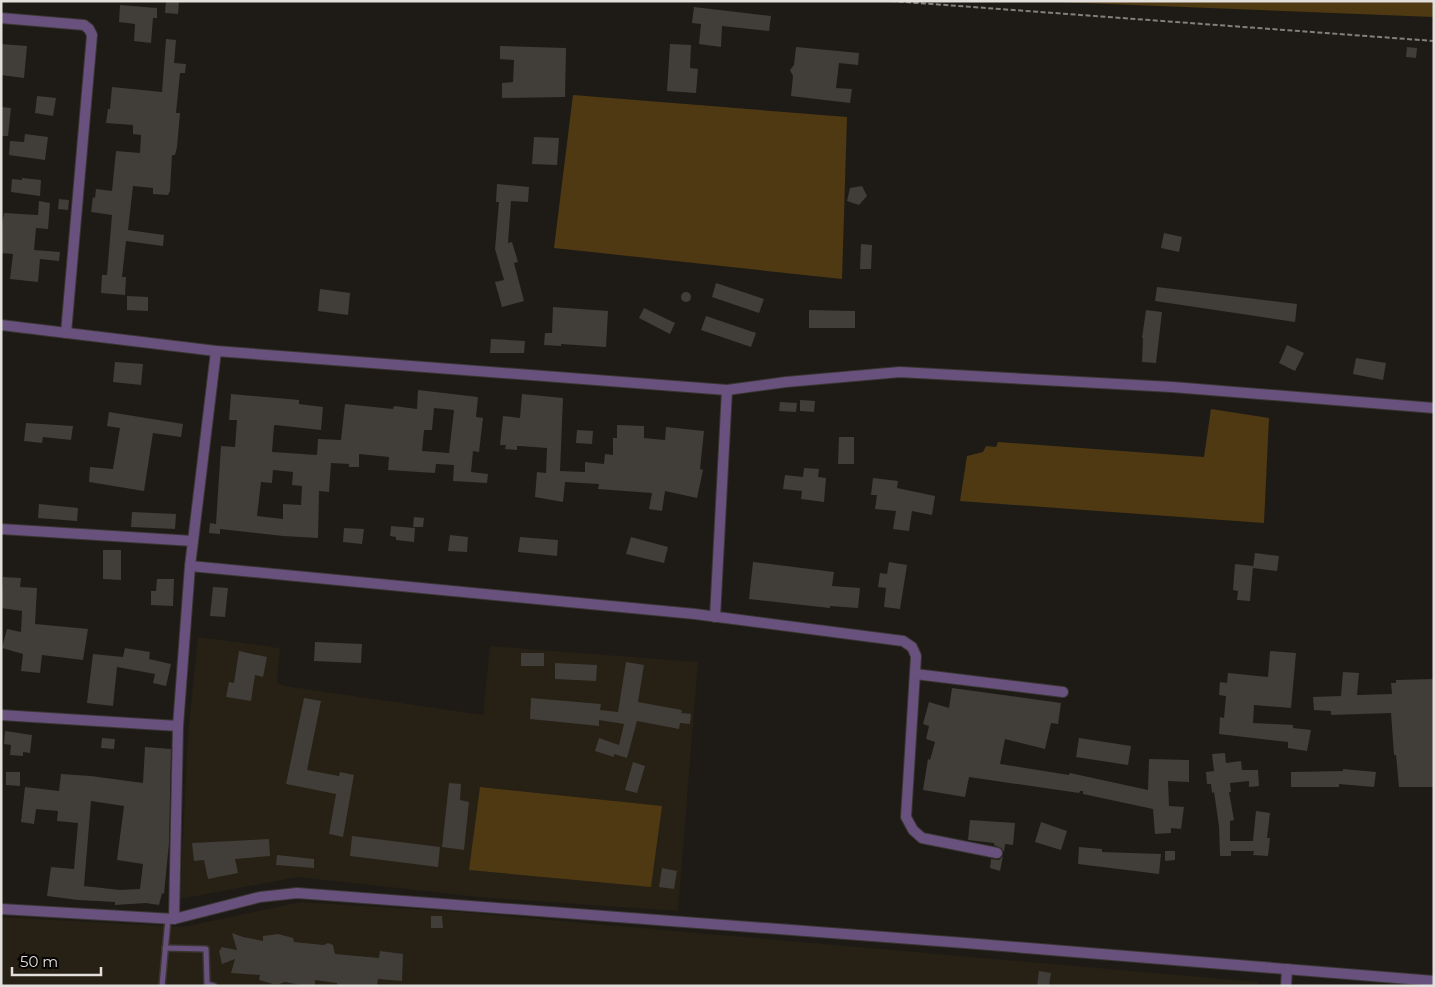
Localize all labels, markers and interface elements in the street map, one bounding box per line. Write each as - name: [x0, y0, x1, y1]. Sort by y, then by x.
- scale bar: [12, 944, 101, 976]
- text: 50 m: [20, 952, 58, 971]

